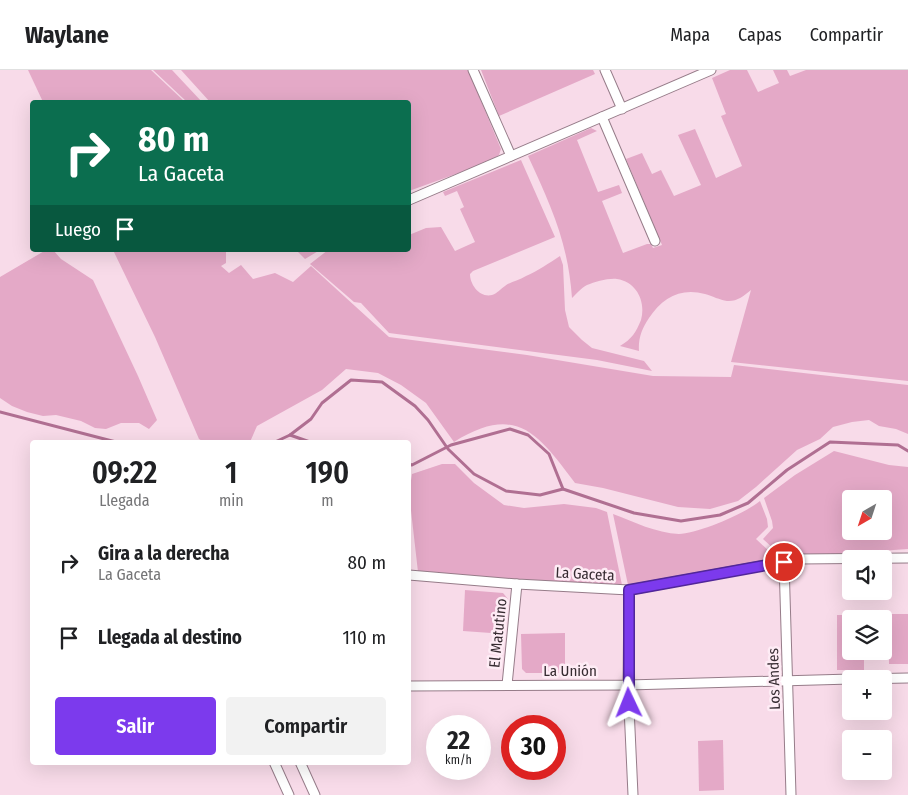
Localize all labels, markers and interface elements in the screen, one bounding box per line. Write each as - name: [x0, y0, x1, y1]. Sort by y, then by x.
- text: Waylane: [25, 21, 109, 49]
- text: Mapa: [670, 24, 710, 46]
- text: Capas: [738, 24, 782, 46]
- text: Compartir: [810, 24, 883, 46]
- text: 80 m: [138, 118, 210, 160]
- icon: right: [55, 120, 120, 185]
- text: La Gaceta: [138, 160, 225, 187]
- icon: arrive: [111, 215, 139, 243]
- text: Luego: [55, 218, 101, 241]
- text: 09:22: [92, 455, 157, 491]
- text: 1: [225, 455, 238, 491]
- text: 190: [305, 455, 349, 491]
- north arrow: [842, 490, 892, 540]
- map controls: [842, 490, 892, 780]
- text: Llegada: [99, 491, 150, 510]
- text: min: [219, 491, 244, 510]
- text: m: [321, 491, 333, 510]
- pin: [763, 541, 805, 583]
- text: Gira a la derecha: [98, 542, 230, 565]
- icon: arrive: [770, 548, 798, 576]
- icon: right: [55, 549, 83, 577]
- button: sound: [842, 550, 892, 600]
- text: 80 m: [348, 551, 386, 574]
- street label: La Gaceta: [555, 563, 615, 585]
- text: La Gaceta: [98, 565, 161, 584]
- street label: El Matutino: [485, 597, 511, 669]
- button: layers: [842, 610, 892, 660]
- icon: arrive: [55, 624, 83, 652]
- text: Llegada al destino: [98, 626, 242, 649]
- text: 110 m: [342, 626, 386, 649]
- street label: Los Andes: [764, 648, 784, 710]
- street label: La Unión: [543, 662, 597, 680]
- button: +: [842, 670, 892, 720]
- position arrow: [602, 676, 654, 728]
- button: Salir: [55, 697, 216, 755]
- button: Compartir: [226, 697, 386, 755]
- speed limit sign: 30: [501, 715, 566, 780]
- text: 22: [447, 726, 470, 756]
- button: −: [842, 730, 892, 780]
- text: km/h: [445, 753, 472, 767]

